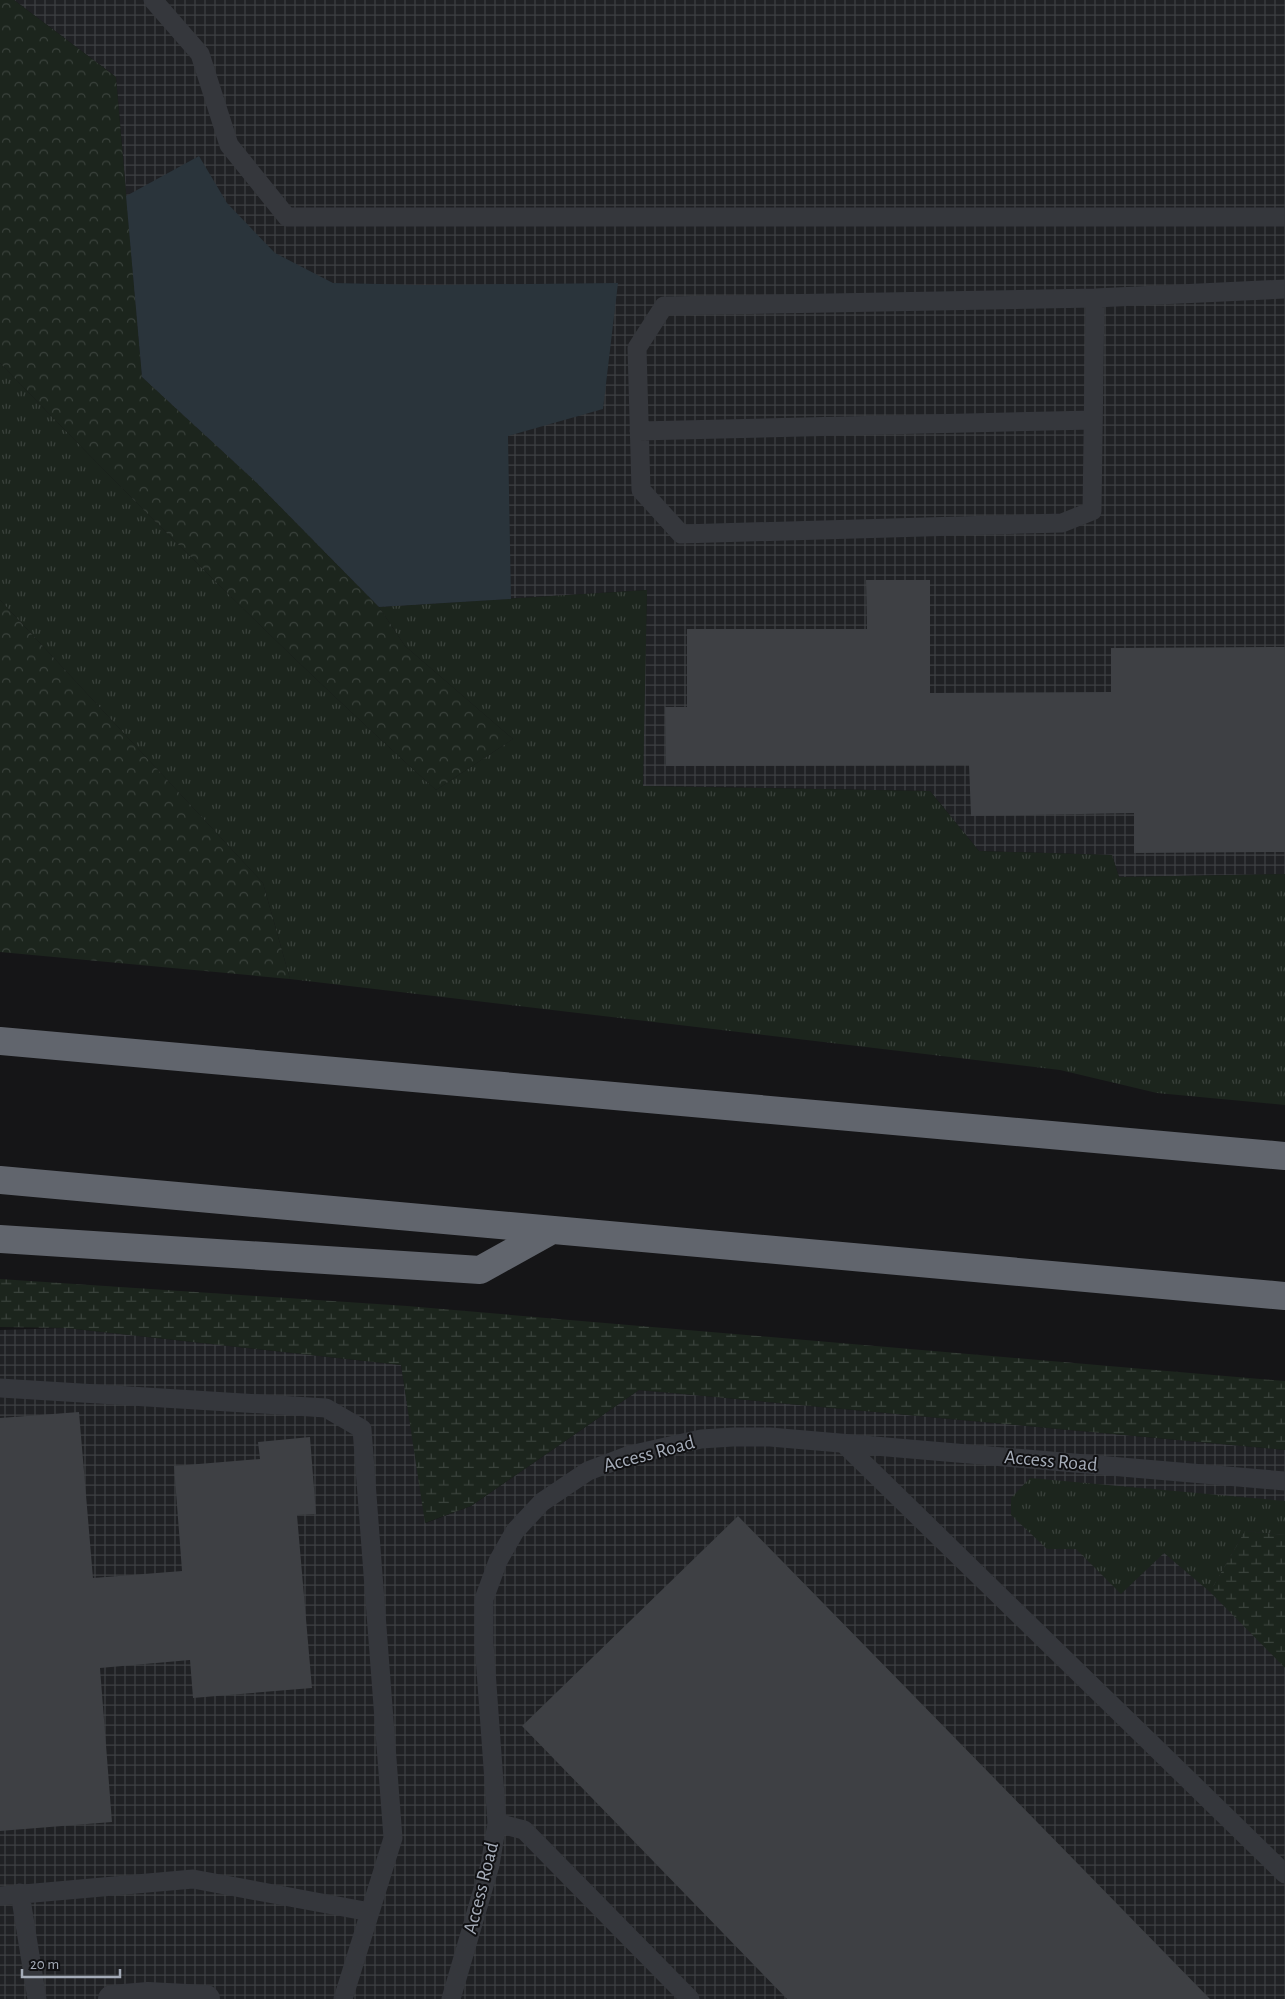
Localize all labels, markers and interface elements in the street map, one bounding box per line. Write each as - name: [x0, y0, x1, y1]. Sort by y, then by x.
- street label: Access Road: [601, 1432, 697, 1476]
- street label: Access Road: [1003, 1447, 1099, 1475]
- street label: Access Road: [460, 1840, 502, 1936]
- scale bar: [22, 1946, 120, 1978]
- text: 20 m: [30, 1957, 59, 1972]

